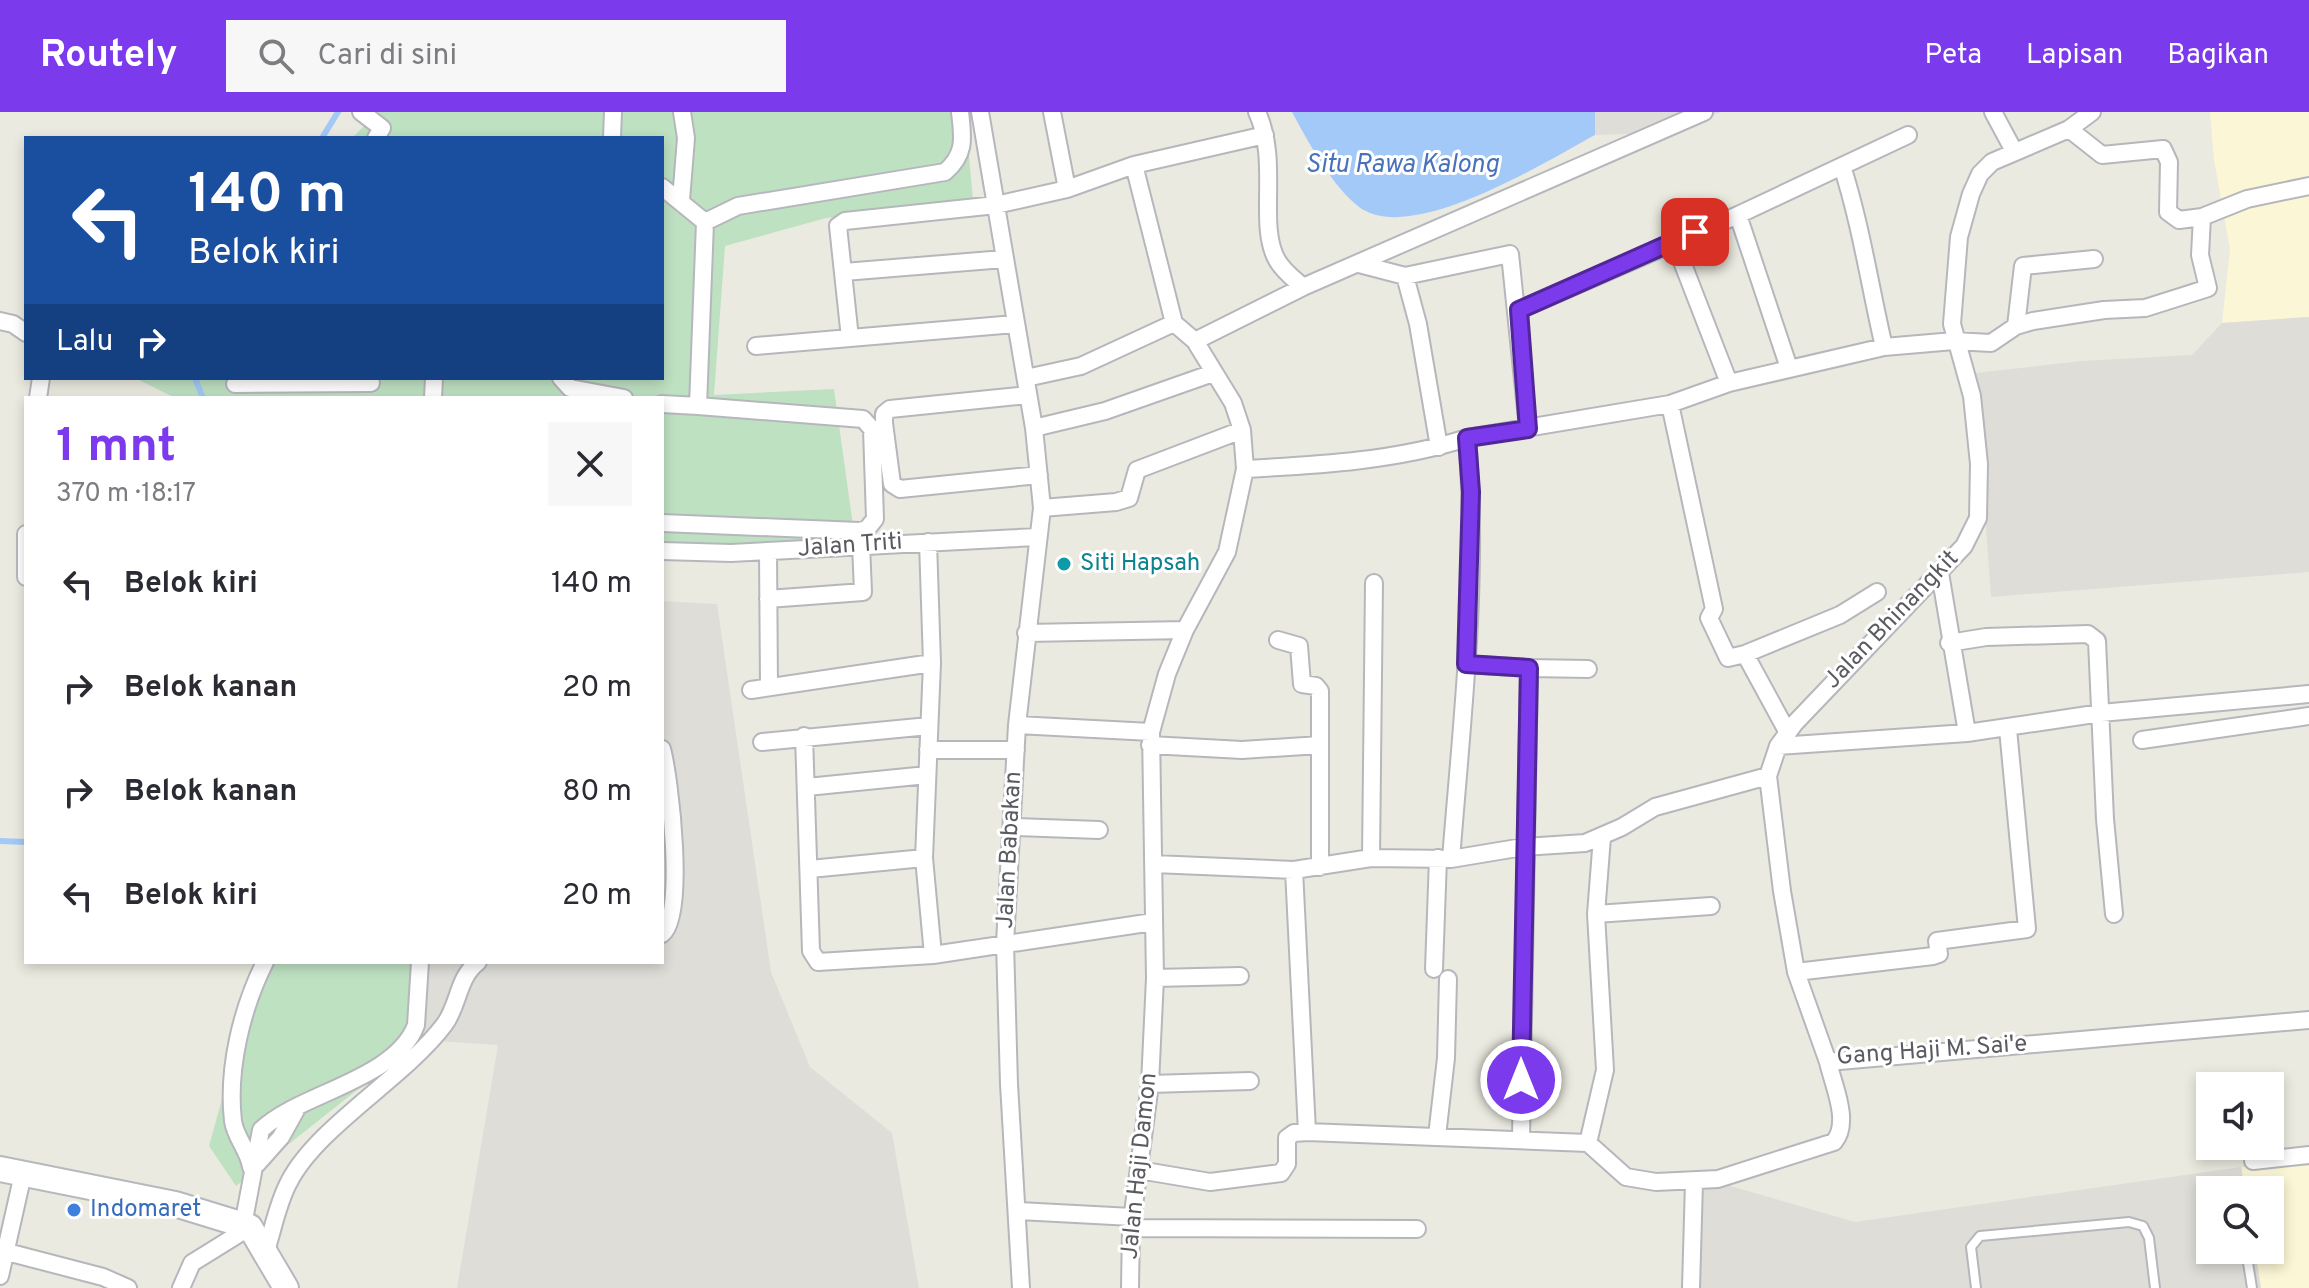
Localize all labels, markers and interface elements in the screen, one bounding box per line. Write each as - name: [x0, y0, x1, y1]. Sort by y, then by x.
- search box: [226, 20, 786, 92]
- text: Routely: [40, 32, 178, 81]
- icon: search: [254, 34, 298, 78]
- text: Cari di sini: [318, 38, 457, 75]
- text: Peta: [1924, 38, 1982, 74]
- text: Lapisan: [2026, 38, 2123, 74]
- text: Bagikan: [2167, 38, 2269, 74]
- water label: Situ Rawa Kalong: [1305, 149, 1500, 182]
- text: 140 m: [188, 162, 346, 232]
- icon: left: [56, 168, 160, 272]
- pin: [1661, 198, 1729, 266]
- icon: arrive: [1673, 210, 1717, 254]
- text: Belok kiri: [188, 231, 340, 277]
- icon: right: [129, 320, 173, 364]
- text: Lalu: [56, 324, 113, 361]
- text: 1 mnt: [56, 418, 176, 478]
- button: close: [548, 422, 632, 506]
- text: 370 m · 18:17: [56, 478, 196, 511]
- street label: Jalan Triti: [797, 527, 903, 565]
- street label: Jalan Bhinangkit: [1818, 544, 1966, 696]
- place label: Siti Hapsah: [1080, 549, 1200, 579]
- marker: Siti Hapsah: [1055, 555, 1073, 573]
- icon: left: [56, 562, 100, 606]
- text: Belok kiri: [124, 566, 258, 603]
- text: 140 m: [551, 566, 632, 603]
- icon: right: [56, 666, 100, 710]
- text: Belok kanan: [124, 670, 297, 707]
- text: 20 m: [562, 670, 632, 707]
- icon: right: [56, 770, 100, 814]
- street label: Jalan Babakan: [991, 770, 1029, 930]
- text: Belok kanan: [124, 774, 297, 811]
- text: 80 m: [562, 774, 632, 811]
- icon: left: [56, 874, 100, 918]
- text: Belok kiri: [124, 878, 258, 915]
- text: 20 m: [562, 878, 632, 915]
- street label: Gang Haji M. Sai'e: [1836, 1029, 2028, 1073]
- position arrow: [1479, 1038, 1563, 1122]
- street label: Jalan Haji Damon: [1115, 1071, 1165, 1261]
- map controls: [2196, 1072, 2284, 1264]
- button: sound: [2196, 1072, 2284, 1160]
- button: search: [2196, 1176, 2284, 1264]
- place label: Indomaret: [90, 1195, 201, 1225]
- marker: Indomaret: [65, 1201, 83, 1219]

